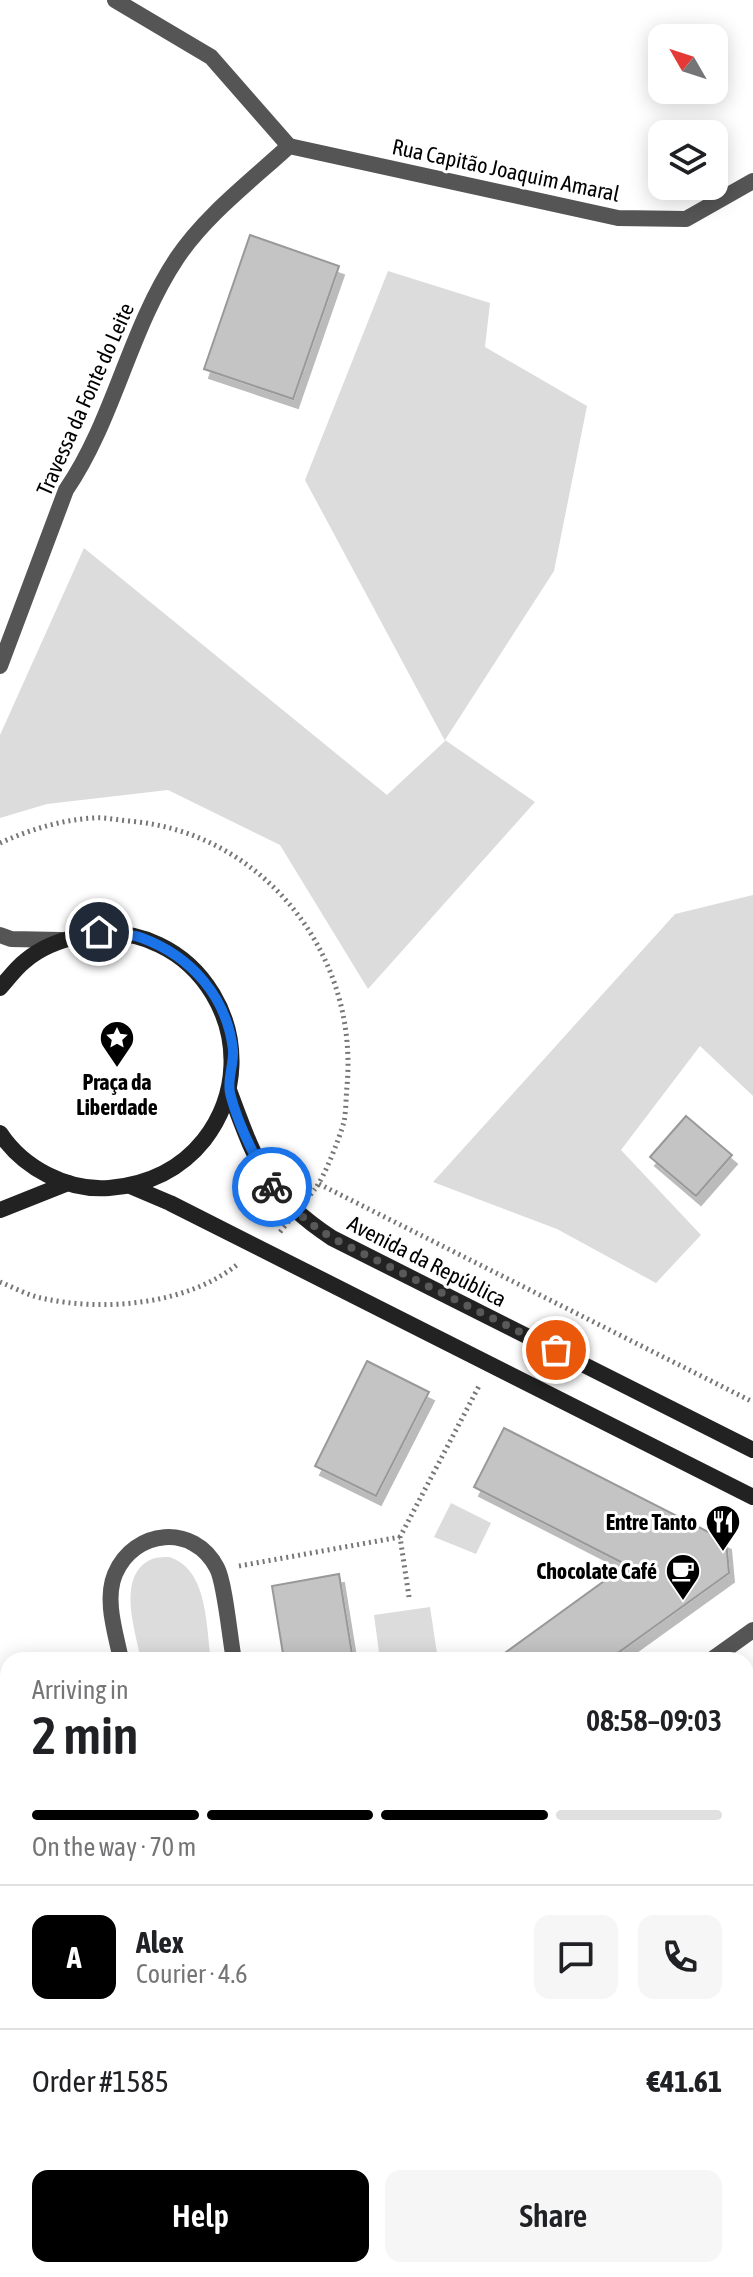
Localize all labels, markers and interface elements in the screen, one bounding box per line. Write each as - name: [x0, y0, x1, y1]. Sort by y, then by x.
- north arrow: [648, 24, 728, 104]
- map controls: [648, 24, 728, 200]
- button: layers: [648, 120, 728, 200]
- street label: Rua Capitão Joaquim Amaral: [390, 133, 622, 207]
- street label: Travessa da Fonte do Leite: [31, 299, 139, 499]
- pin: [65, 898, 133, 966]
- icon: home: [77, 910, 121, 954]
- place icon: Praça da Liberdade: [98, 1019, 136, 1069]
- place label: Praça da Liberdade: [76, 1069, 158, 1120]
- courier: [232, 1147, 312, 1227]
- icon: bike: [250, 1165, 294, 1209]
- street label: Avenida da República: [343, 1210, 511, 1312]
- pin: [522, 1316, 590, 1384]
- icon: bag: [534, 1328, 578, 1372]
- restaurant icon: Entre Tanto: [704, 1503, 742, 1553]
- place label: Entre Tanto: [606, 1509, 697, 1535]
- cafe icon: Chocolate Café: [664, 1552, 702, 1602]
- place label: Chocolate Café: [536, 1558, 657, 1584]
- text: Arriving in: [32, 1675, 129, 1705]
- text: 08:58–09:03: [586, 1703, 722, 1737]
- text: 2 min: [32, 1705, 138, 1765]
- text: On the way · 70 m: [32, 1832, 196, 1862]
- button: chat: [534, 1915, 618, 1999]
- button: phone: [638, 1915, 722, 1999]
- text: Alex: [136, 1925, 184, 1959]
- text: A: [67, 1940, 81, 1974]
- text: Courier · 4.6: [136, 1959, 247, 1989]
- text: Order #1585: [32, 2064, 169, 2098]
- text: €41.61: [647, 2064, 722, 2098]
- button: Help: [32, 2170, 369, 2262]
- button: Share: [385, 2170, 722, 2262]

